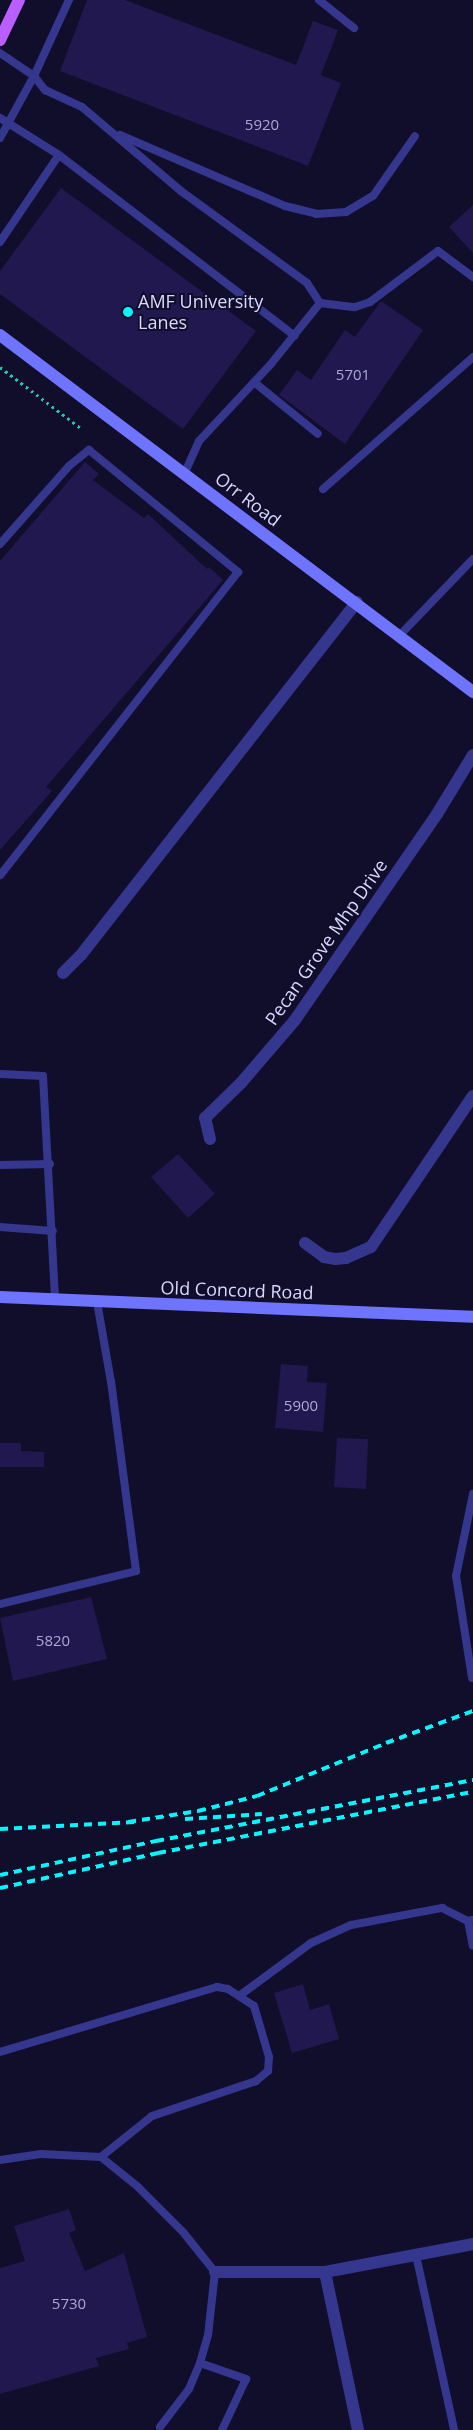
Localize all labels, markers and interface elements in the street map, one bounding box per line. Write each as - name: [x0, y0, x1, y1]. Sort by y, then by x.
- house number: 5920: [245, 116, 279, 134]
- place label: AMF University Lanes: [138, 291, 263, 334]
- marker: AMF University Lanes: [122, 306, 134, 318]
- house number: 5701: [336, 366, 370, 384]
- street label: Orr Road: [211, 467, 285, 531]
- street label: Pecan Grove Mhp Drive: [261, 855, 391, 1029]
- street label: Old Concord Road: [160, 1277, 314, 1303]
- house number: 5900: [284, 1397, 318, 1415]
- house number: 5820: [36, 1632, 70, 1650]
- house number: 5730: [52, 2295, 86, 2313]

